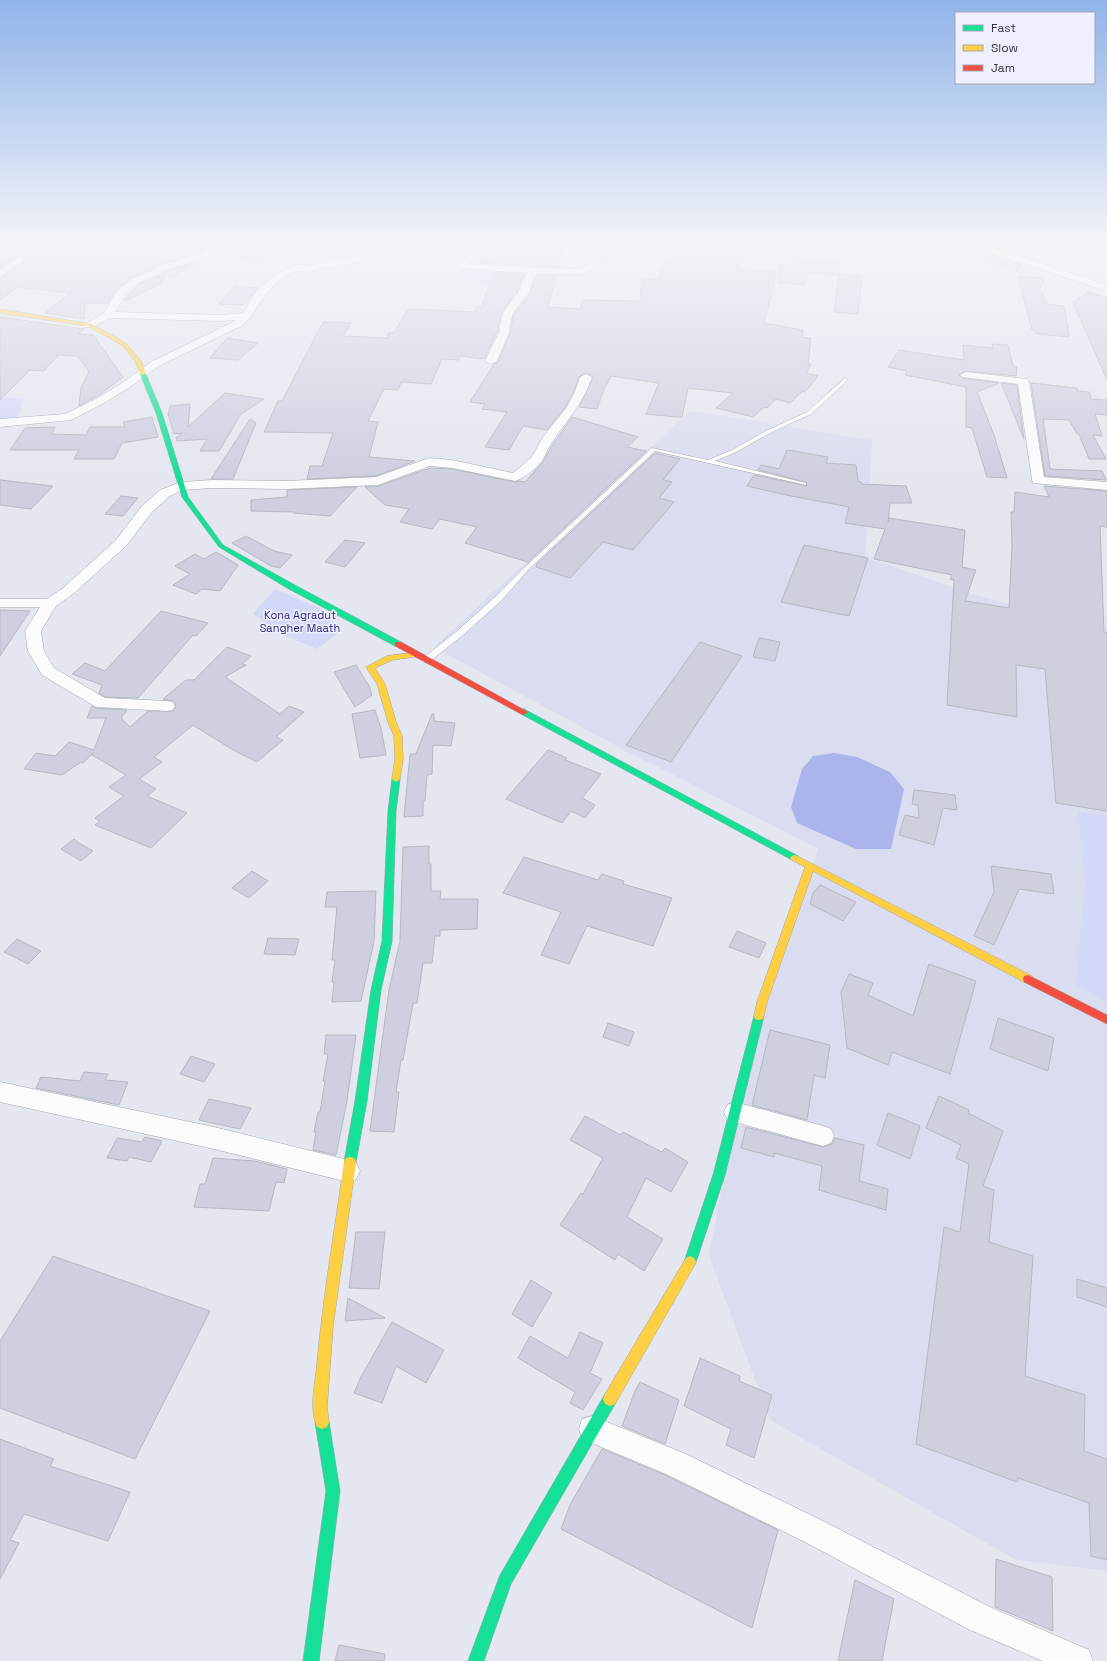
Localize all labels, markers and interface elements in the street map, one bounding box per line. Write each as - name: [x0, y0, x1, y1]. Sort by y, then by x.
- legend: [955, 12, 1095, 84]
- text: Fast: [991, 20, 1016, 36]
- text: Slow: [991, 40, 1018, 56]
- text: Jam: [991, 60, 1015, 76]
- park label: Kona Agradut Sangher Maath: [260, 608, 340, 635]

